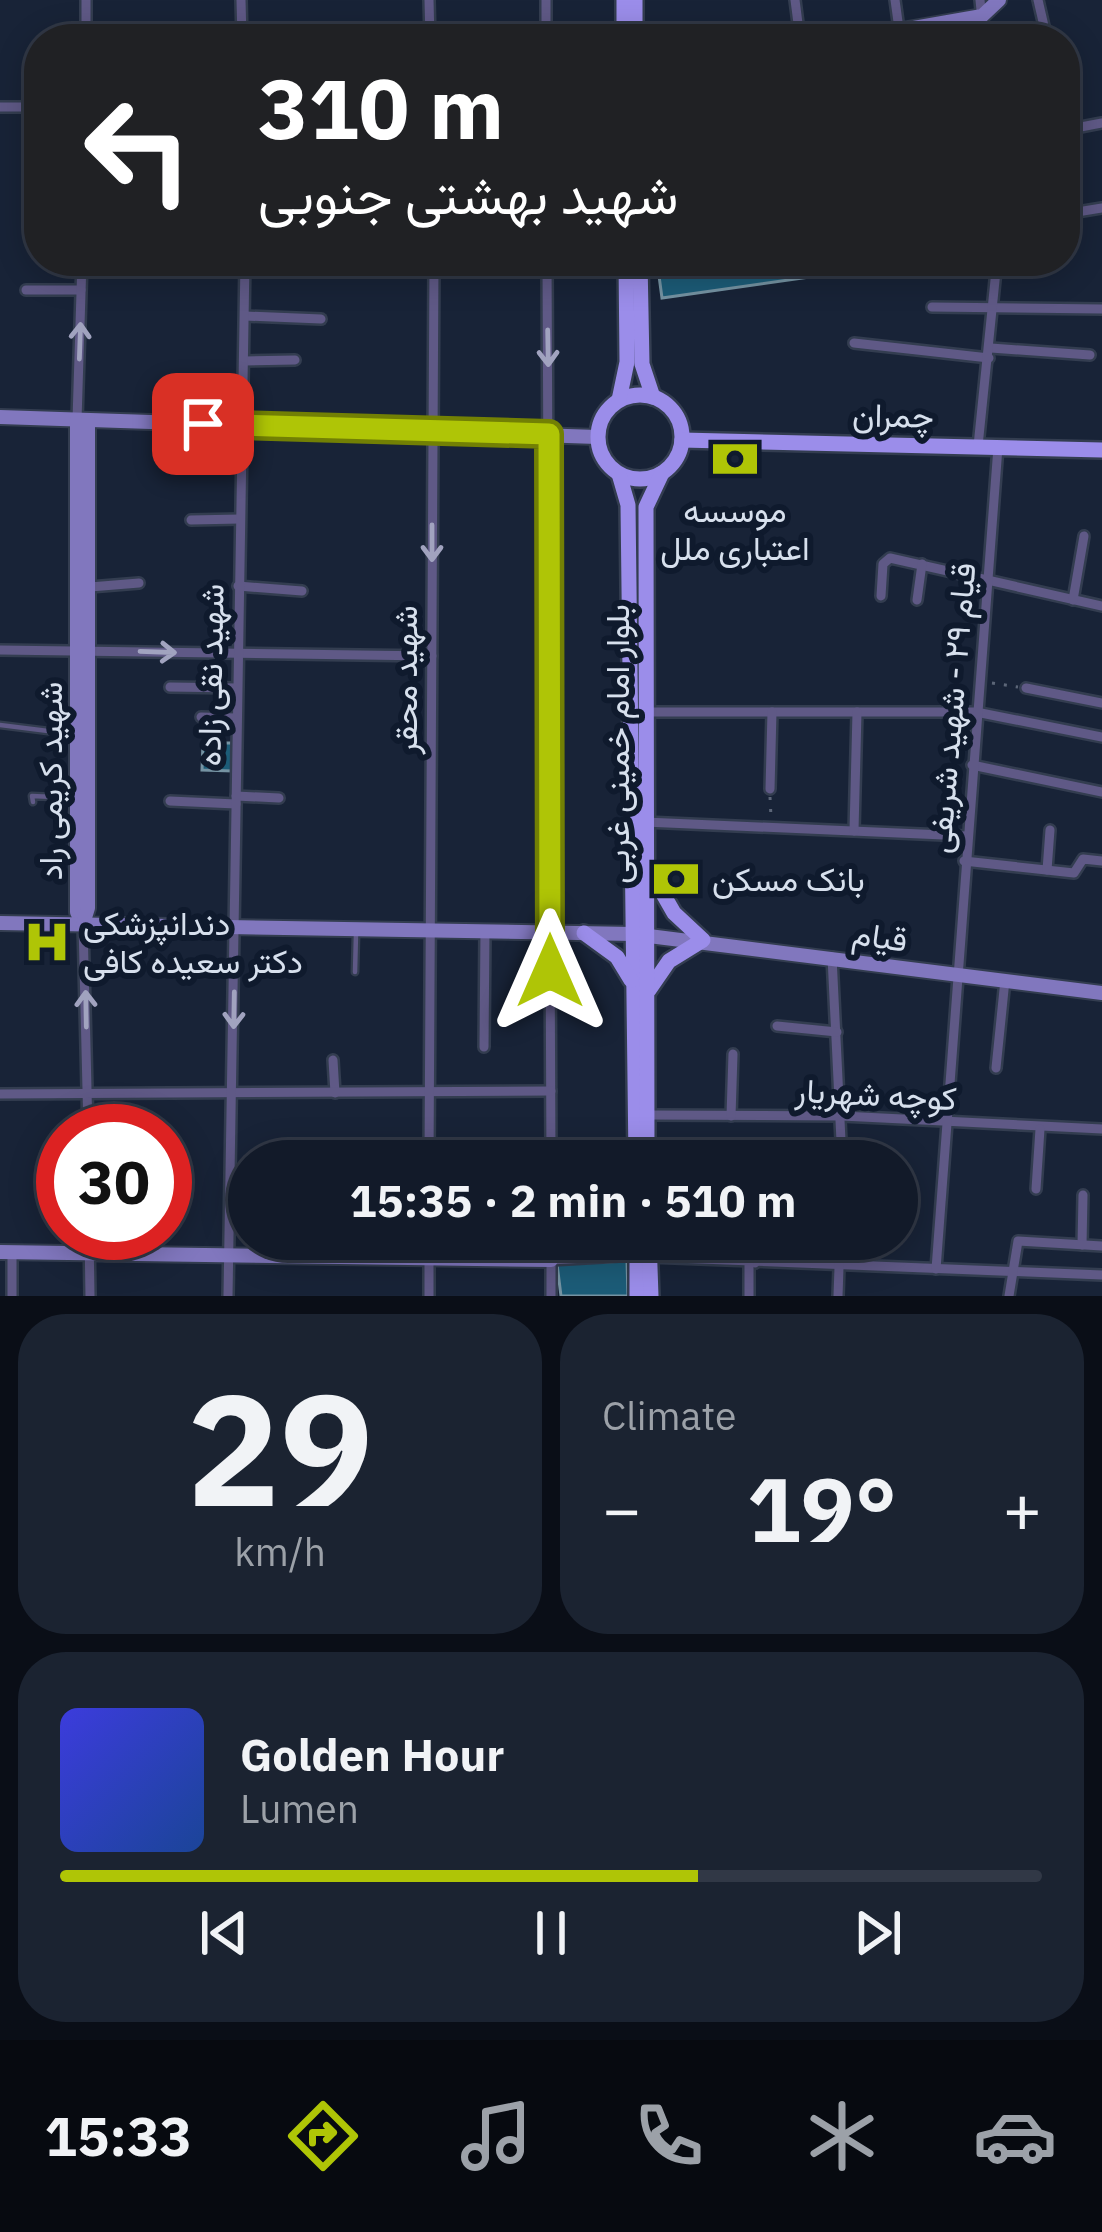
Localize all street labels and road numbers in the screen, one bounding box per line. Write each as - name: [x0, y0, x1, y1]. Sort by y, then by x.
- street label: چمران: [852, 392, 934, 439]
- street label: قیام ۲۹ - شهید شریفی: [916, 561, 986, 855]
- street label: شهید نقی زاده: [186, 583, 233, 767]
- street label: بلوار امام خمینی غربی: [595, 604, 639, 884]
- street label: شهید محقر: [383, 605, 426, 756]
- street label: شهید کریمی راد: [28, 682, 71, 880]
- street label: قیام: [850, 910, 910, 962]
- street label: کوچه شهریار: [793, 1068, 958, 1121]

